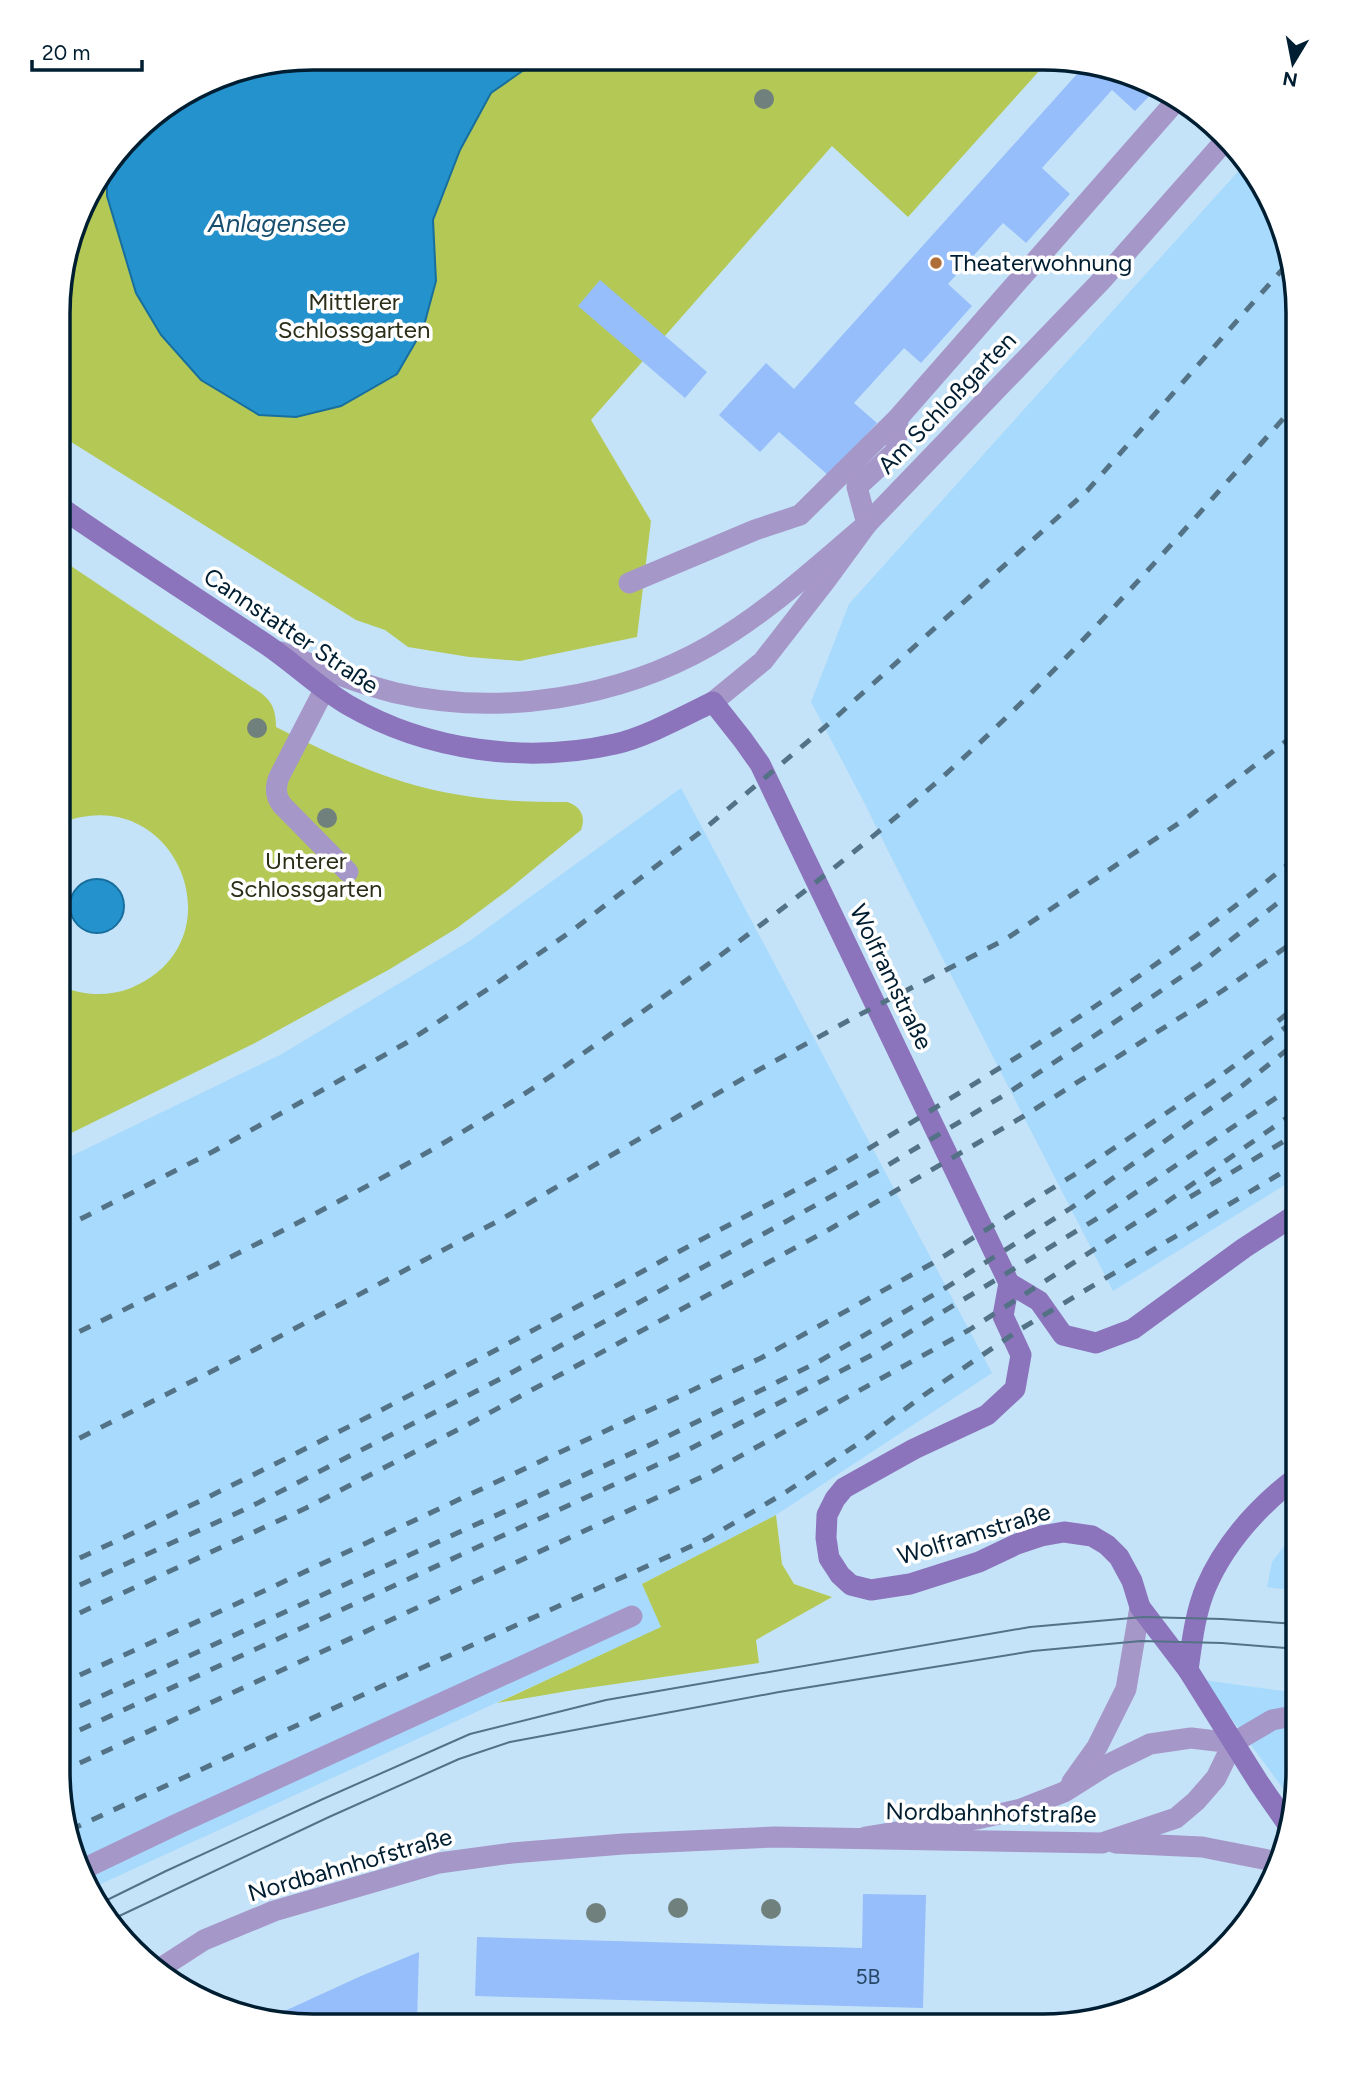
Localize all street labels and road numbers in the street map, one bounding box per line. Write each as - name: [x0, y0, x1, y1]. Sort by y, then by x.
- street label: Am Schloßgarten: [871, 326, 1022, 480]
- street label: Cannstatter Straße: [198, 561, 384, 700]
- street label: Wolframstraße: [844, 899, 939, 1054]
- street label: Wolframstraße: [894, 1497, 1054, 1571]
- street label: Nordbahnhofstraße: [885, 1796, 1097, 1829]
- street label: Nordbahnhofstraße: [244, 1821, 455, 1908]

